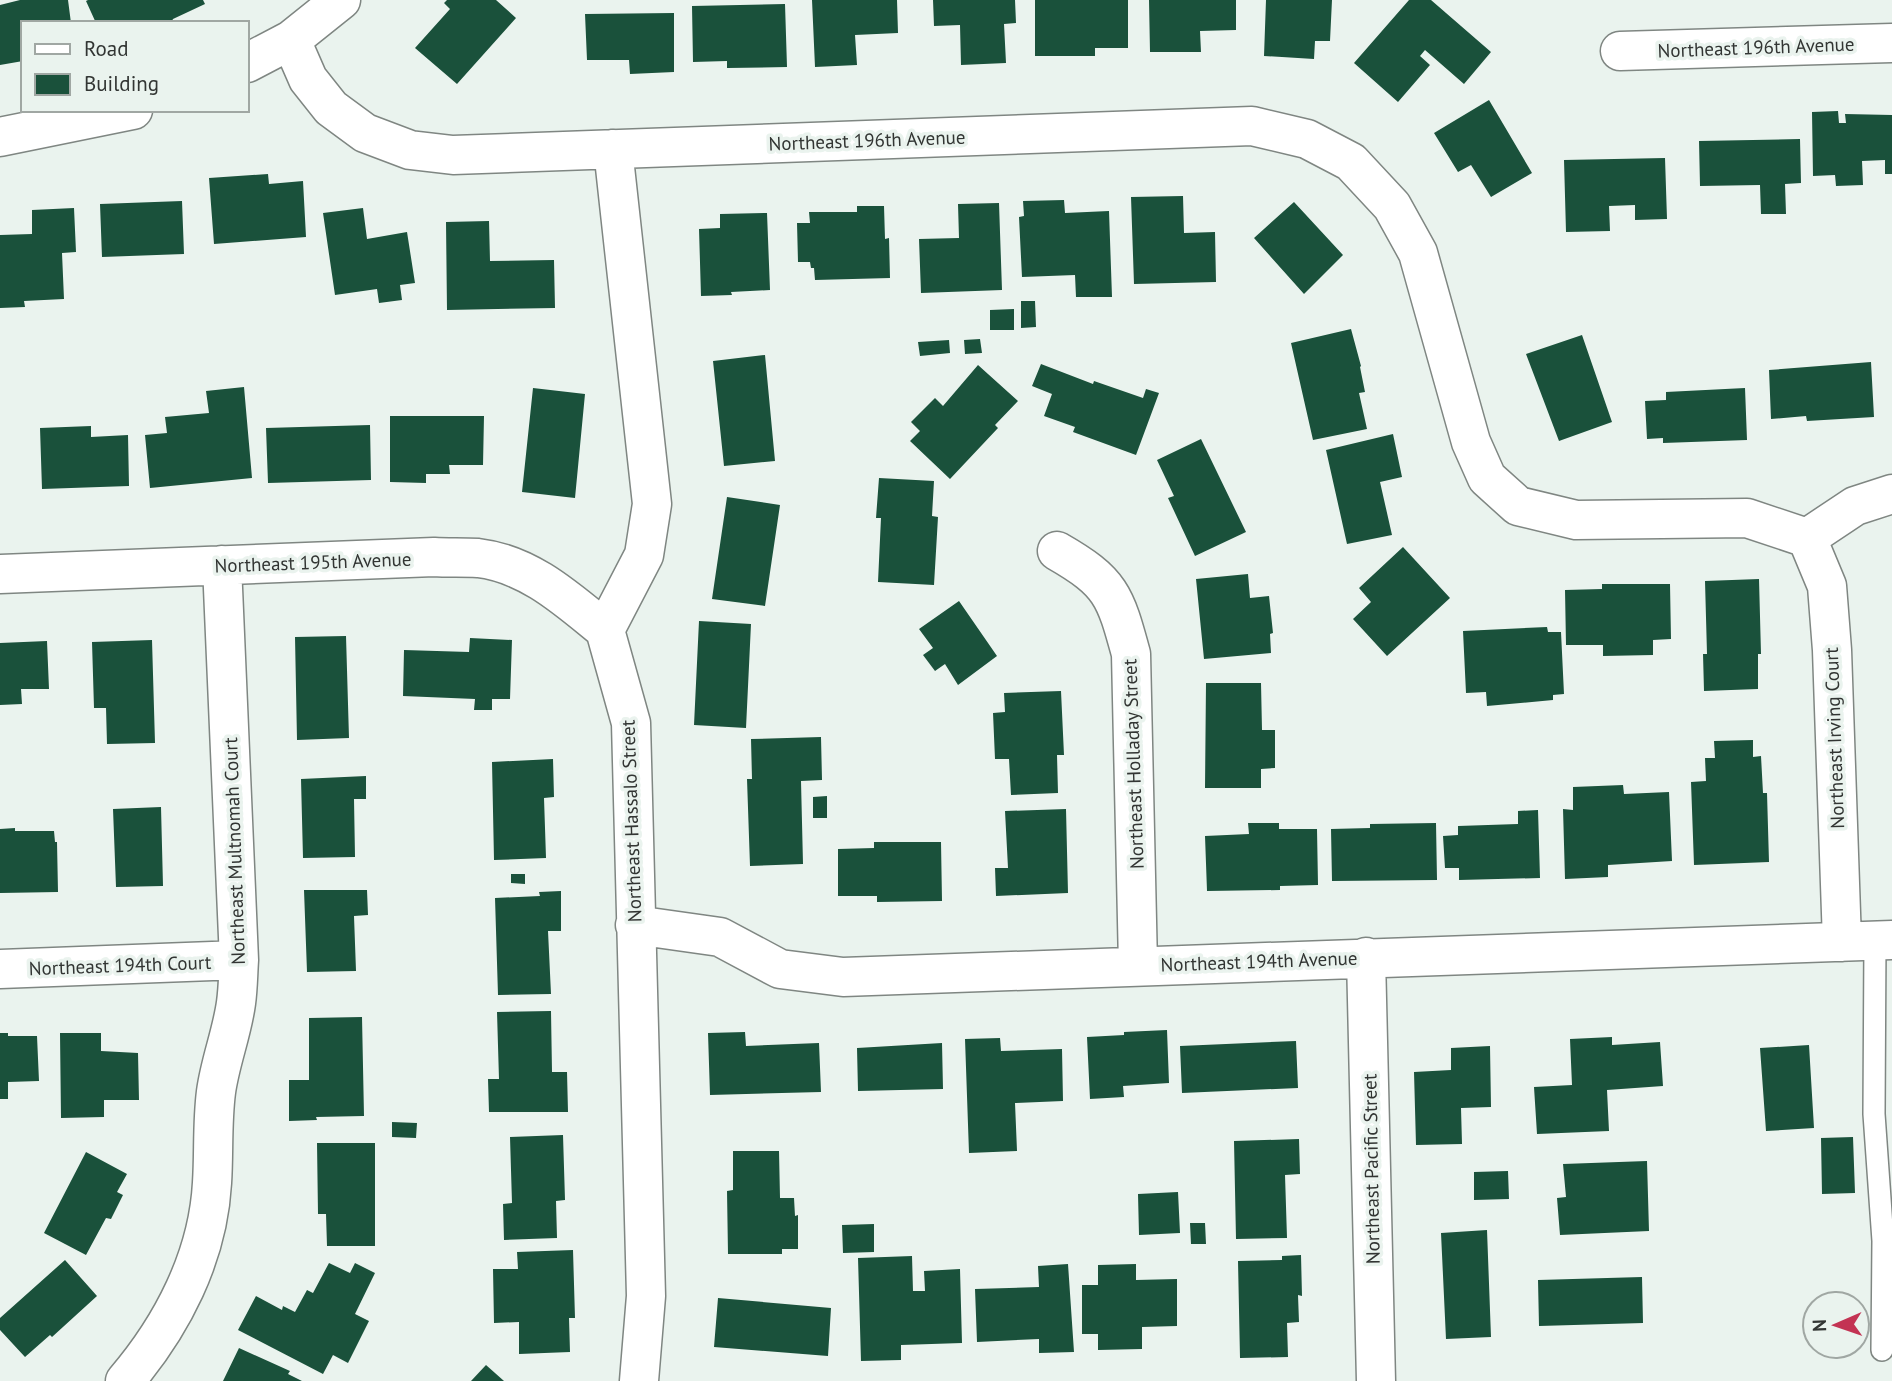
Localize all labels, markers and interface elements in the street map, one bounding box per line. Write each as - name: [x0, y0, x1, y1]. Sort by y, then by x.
- legend: [21, 21, 248, 112]
- street label: Northeast 196th Avenue: [1657, 32, 1855, 62]
- text: Road: [84, 35, 128, 62]
- text: Building: [84, 70, 159, 97]
- street label: Northeast 196th Avenue: [768, 125, 966, 155]
- street label: Northeast 195th Avenue: [214, 547, 412, 577]
- street label: Northeast Irving Court: [1819, 646, 1849, 829]
- street label: Northeast Holladay Street: [1117, 658, 1149, 870]
- street label: Northeast Hassalo Street: [615, 719, 647, 923]
- street label: Northeast Multnomah Court: [218, 736, 250, 965]
- street label: Northeast 194th Avenue: [1160, 946, 1358, 976]
- street label: Northeast 194th Court: [28, 950, 212, 980]
- street label: Northeast Pacific Street: [1357, 1073, 1385, 1264]
- north arrow: [1801, 1290, 1871, 1360]
- text: N: [1807, 1319, 1831, 1332]

